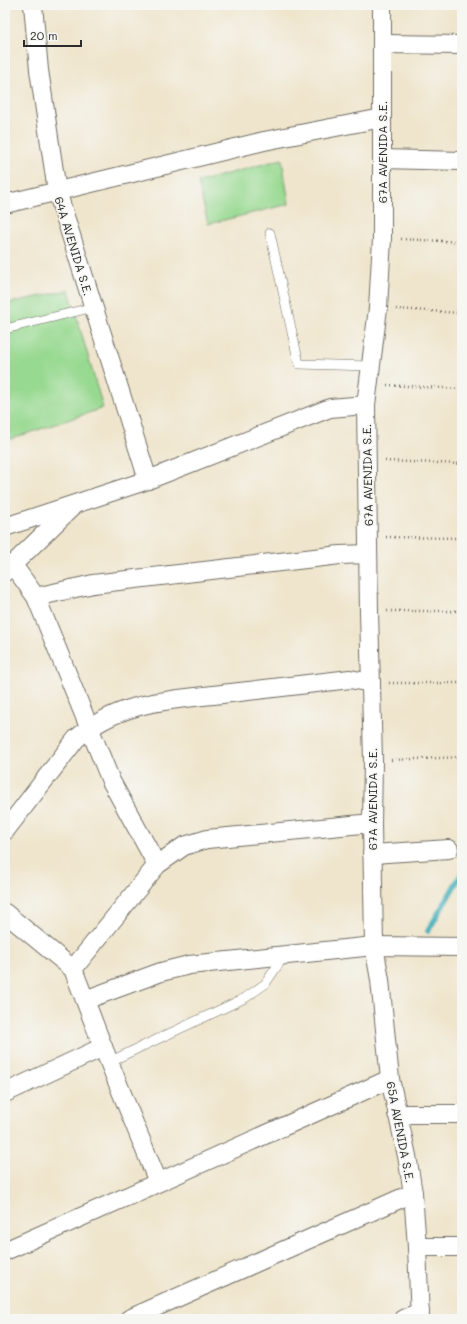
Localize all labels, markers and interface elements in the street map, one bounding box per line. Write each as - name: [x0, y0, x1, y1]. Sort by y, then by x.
- scale bar: [24, 22, 81, 48]
- text: 20 m: [30, 27, 58, 43]
- street label: 67A AVENIDA S.E.: [374, 101, 390, 203]
- street label: 64A AVENIDA S.E.: [51, 195, 97, 297]
- street label: 67A AVENIDA S.E.: [358, 424, 376, 526]
- street label: 67A AVENIDA S.E.: [364, 748, 380, 850]
- street label: 65A AVENIDA S.E.: [383, 1080, 419, 1184]

